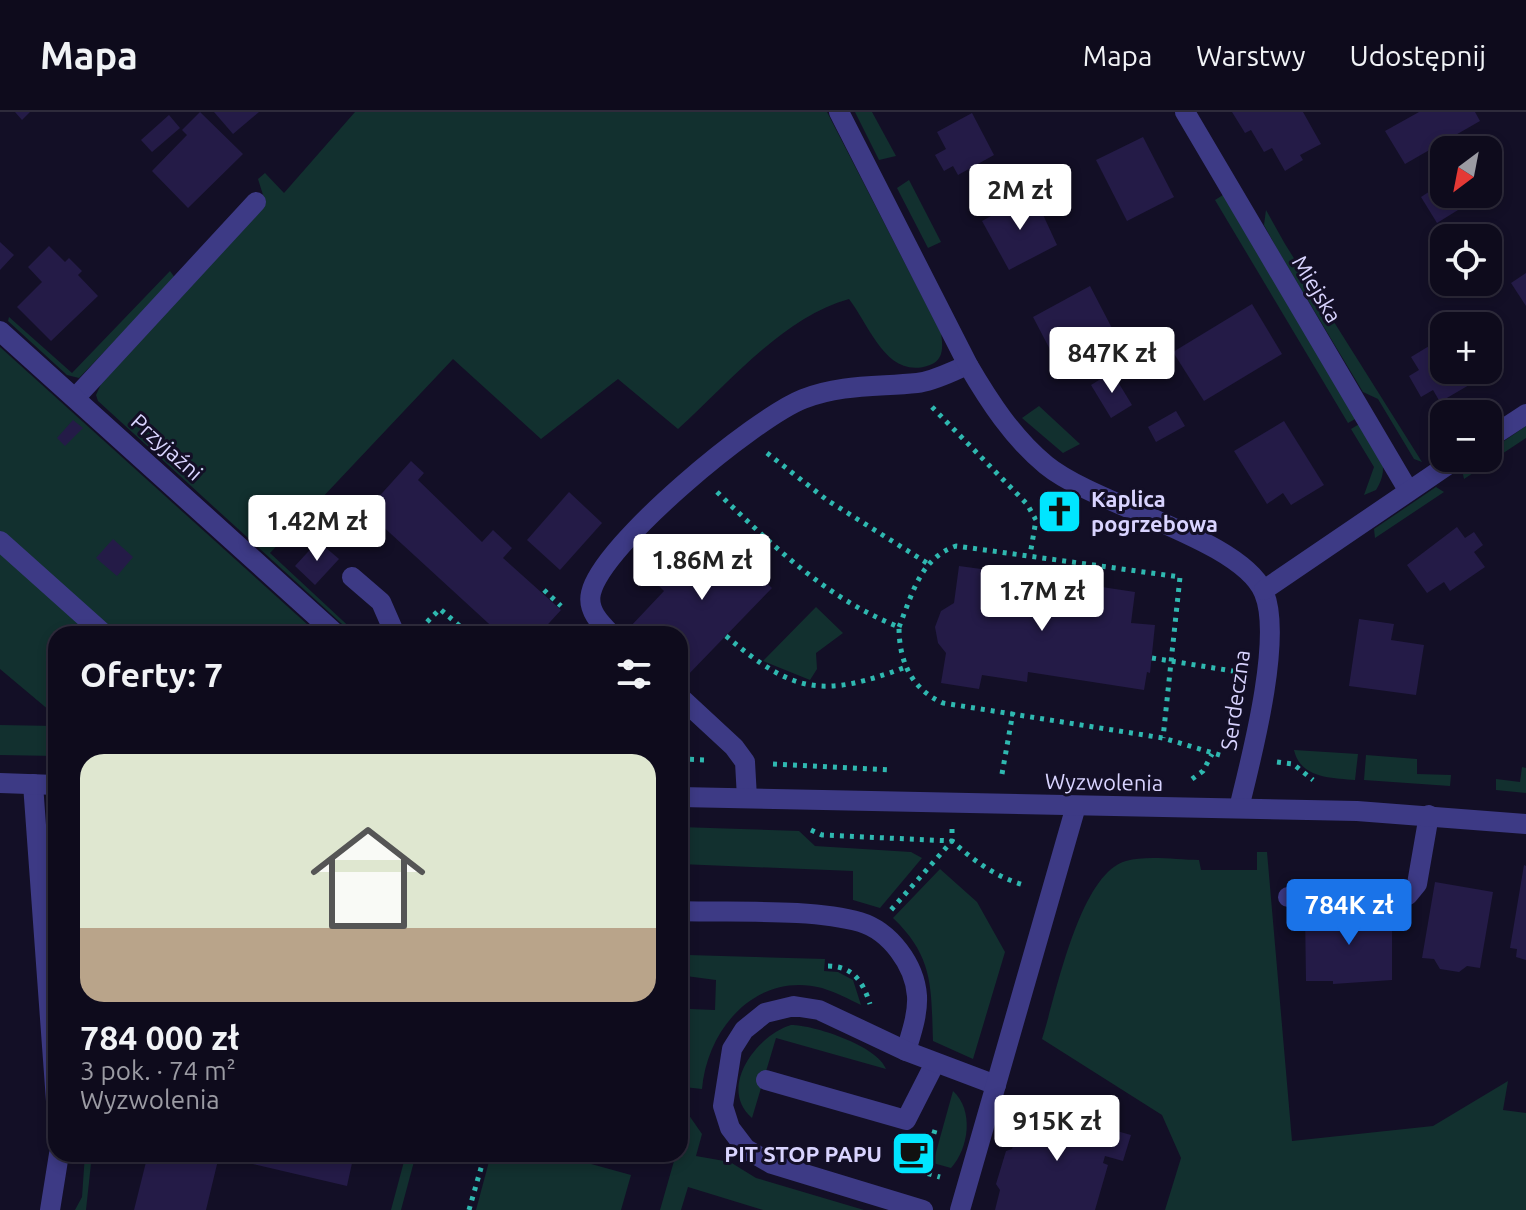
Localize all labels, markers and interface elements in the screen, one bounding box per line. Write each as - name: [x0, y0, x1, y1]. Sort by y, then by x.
- text: Mapa: [40, 34, 138, 76]
- text: Mapa: [1083, 40, 1152, 71]
- text: Warstwy: [1196, 40, 1306, 71]
- text: Udostępnij: [1350, 40, 1486, 71]
- north arrow: [1430, 136, 1502, 208]
- map controls: [1430, 136, 1502, 472]
- pin: 2M zł: [964, 164, 1076, 232]
- text: 2M zł: [987, 175, 1053, 204]
- button: locate: [1430, 224, 1502, 296]
- street label: Miejska: [1288, 251, 1347, 327]
- button: +: [1430, 312, 1502, 384]
- pin: 847K zł: [1038, 327, 1186, 395]
- text: 847K zł: [1067, 338, 1157, 367]
- button: −: [1430, 400, 1502, 472]
- street label: Przyjaźni: [127, 408, 208, 485]
- place label: Kaplica pogrzebowa: [1091, 486, 1218, 536]
- church icon: Kaplica pogrzebowa: [1036, 488, 1084, 536]
- pin: 1.42M zł: [234, 495, 400, 563]
- text: 1.42M zł: [266, 506, 368, 535]
- pin: 1.86M zł: [619, 534, 785, 602]
- text: 1.86M zł: [651, 545, 753, 574]
- pin: 1.7M zł: [968, 565, 1116, 633]
- text: 1.7M zł: [999, 576, 1085, 605]
- street label: Serdeczna: [1215, 648, 1254, 752]
- icon: filters: [612, 652, 656, 696]
- text: Oferty: 7: [80, 655, 223, 693]
- street label: Wyzwolenia: [1045, 768, 1163, 795]
- icon: home: [296, 806, 440, 950]
- pin: 784K zł: [1275, 879, 1423, 947]
- text: 784K zł: [1304, 890, 1394, 919]
- text: 784 000 zł: [80, 1018, 239, 1056]
- text: 3 pok. · 74 m²: [80, 1056, 236, 1085]
- text: Wyzwolenia: [80, 1085, 220, 1114]
- pin: 915K zł: [983, 1095, 1131, 1163]
- text: 915K zł: [1012, 1106, 1102, 1135]
- cafe icon: PIT STOP PAPU: [889, 1130, 937, 1178]
- place label: PIT STOP PAPU: [724, 1141, 882, 1166]

